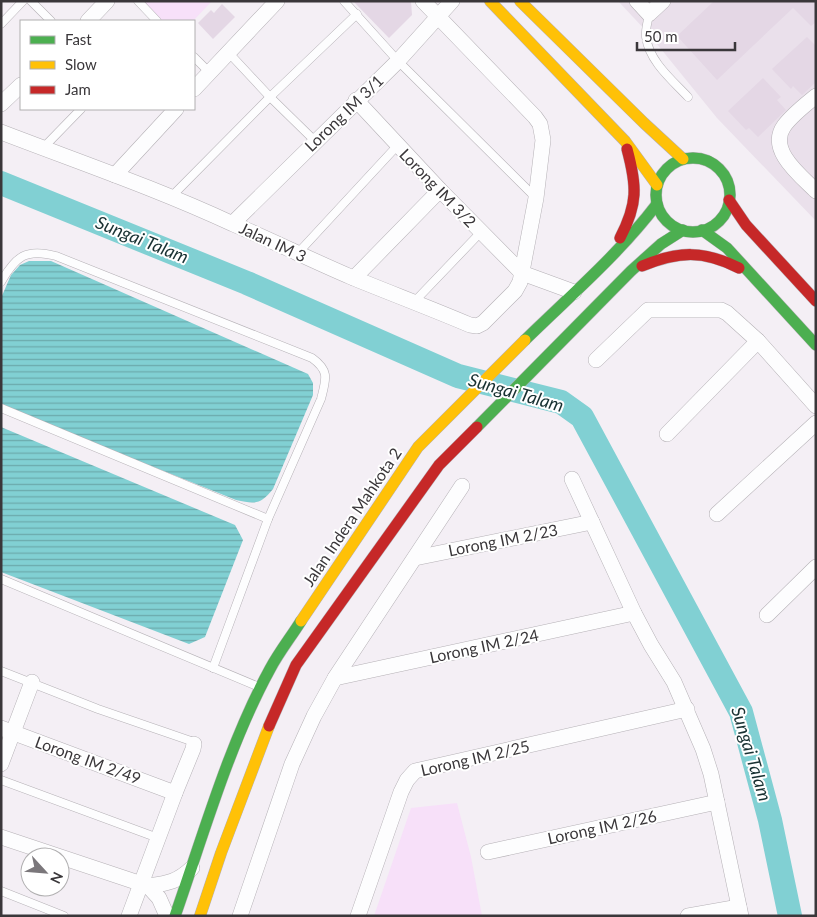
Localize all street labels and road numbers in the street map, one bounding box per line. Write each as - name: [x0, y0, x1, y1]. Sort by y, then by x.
- street label: Lorong IM 3/1: [300, 70, 387, 155]
- street label: Lorong IM 3/2: [396, 144, 481, 231]
- street label: Jalan IM 3: [237, 218, 310, 265]
- street label: Jalan Indera Mahkota 2: [298, 444, 405, 589]
- street label: Lorong IM 2/23: [447, 520, 559, 559]
- street label: Lorong IM 2/24: [428, 625, 540, 666]
- street label: Lorong IM 2/49: [33, 732, 144, 787]
- street label: Lorong IM 2/25: [419, 736, 531, 779]
- street label: Lorong IM 2/26: [546, 806, 658, 847]

